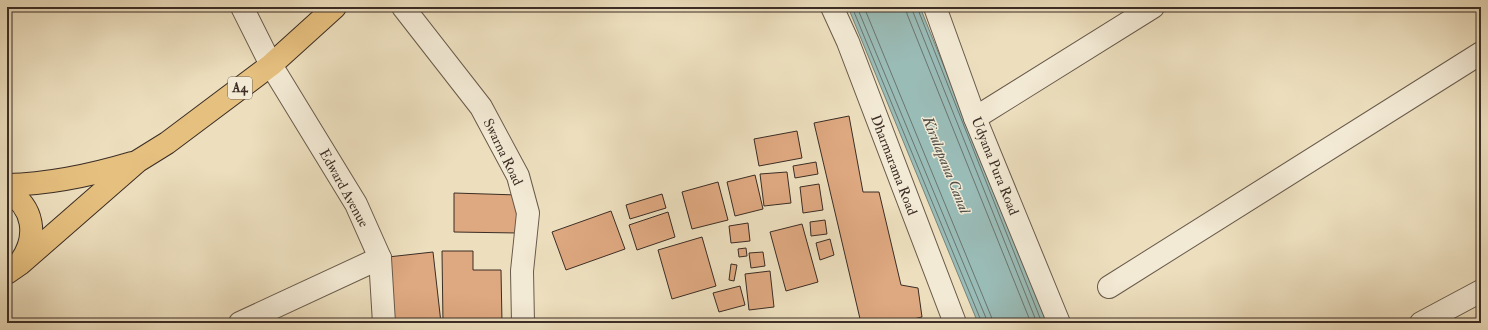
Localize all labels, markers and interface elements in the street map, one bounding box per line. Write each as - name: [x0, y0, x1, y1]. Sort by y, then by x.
- road number: A4: [228, 77, 252, 99]
- street label: Dharmarama Road: [867, 112, 921, 218]
- water label: Kirulapana Canal: [917, 113, 975, 218]
- street label: Udyana Pura Road: [967, 114, 1023, 218]
- street label: Swarna Road: [479, 116, 527, 188]
- street label: Edward Avenue: [316, 146, 373, 230]

